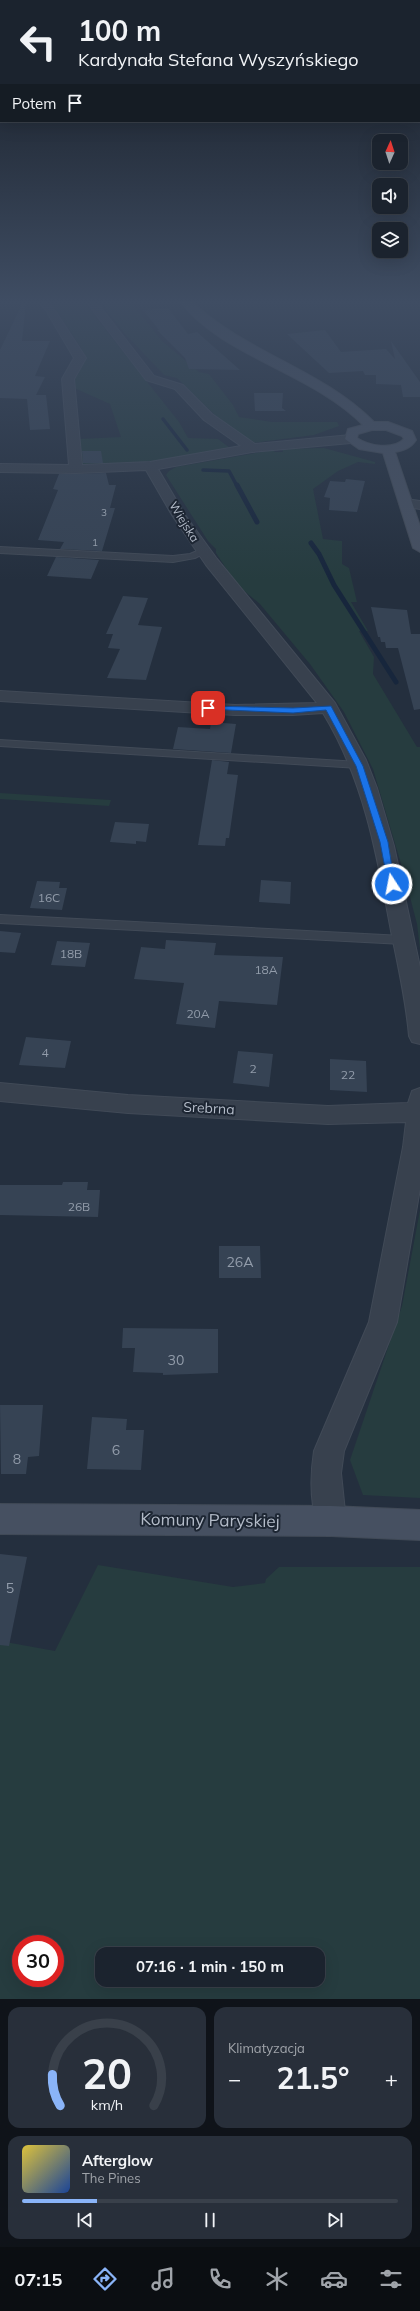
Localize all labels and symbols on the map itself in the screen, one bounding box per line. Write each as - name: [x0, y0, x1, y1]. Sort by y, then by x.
- north arrow: [372, 134, 408, 170]
- street label: Wiejska: [166, 499, 203, 545]
- house number: 3: [101, 506, 107, 519]
- house number: 1: [92, 536, 98, 549]
- pin: [191, 691, 225, 725]
- position arrow: [371, 863, 413, 905]
- house number: 16C: [38, 890, 60, 905]
- house number: 18B: [60, 946, 82, 961]
- house number: 18A: [254, 962, 278, 977]
- house number: 20A: [186, 1006, 210, 1021]
- house number: 4: [41, 1045, 49, 1060]
- house number: 2: [249, 1061, 257, 1076]
- house number: 22: [341, 1067, 355, 1082]
- street label: Srebrna: [183, 1098, 235, 1118]
- house number: 26B: [68, 1199, 90, 1214]
- house number: 26A: [226, 1253, 254, 1271]
- house number: 30: [168, 1351, 184, 1369]
- house number: 6: [112, 1441, 120, 1459]
- house number: 8: [13, 1450, 21, 1468]
- street label: Komuny Paryskiej: [140, 1508, 280, 1532]
- house number: 5: [6, 1579, 14, 1597]
- speed limit sign: 30: [12, 1935, 64, 1987]

